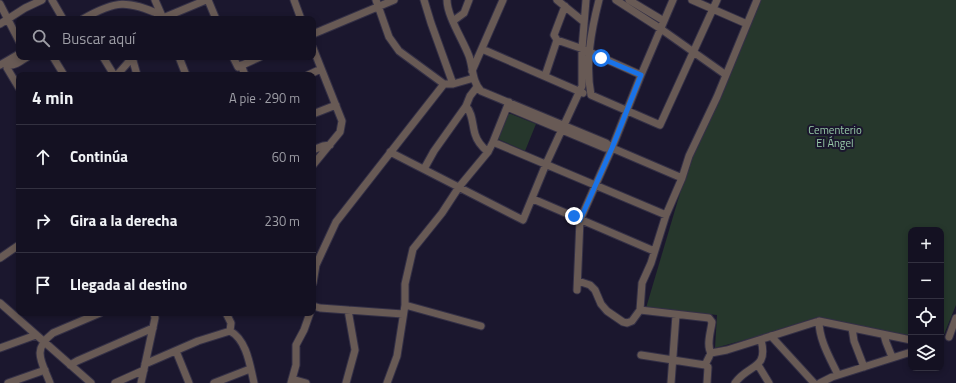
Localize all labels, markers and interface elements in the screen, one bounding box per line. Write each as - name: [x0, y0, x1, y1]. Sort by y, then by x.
- search box: [16, 16, 316, 60]
- icon: search: [30, 27, 52, 49]
- text: Buscar aquí: [62, 27, 135, 50]
- route start: [592, 49, 610, 67]
- text: 4 min: [32, 85, 73, 111]
- text: A pie · 290 m: [229, 88, 300, 108]
- park label: Cementerio El Ángel: [808, 122, 862, 151]
- text: Continúa: [70, 145, 128, 168]
- icon: ahead: [32, 146, 54, 168]
- text: 60 m: [272, 147, 300, 167]
- route end: [565, 207, 583, 225]
- text: Gira a la derecha: [70, 209, 177, 232]
- icon: right: [32, 210, 54, 232]
- text: 230 m: [264, 211, 300, 231]
- map controls: [908, 227, 944, 371]
- button: +: [908, 227, 944, 263]
- button: −: [908, 263, 944, 299]
- text: Llegada al destino: [70, 273, 187, 296]
- icon: arrive: [32, 274, 54, 296]
- button: locate: [908, 299, 944, 335]
- button: layers: [908, 335, 944, 371]

